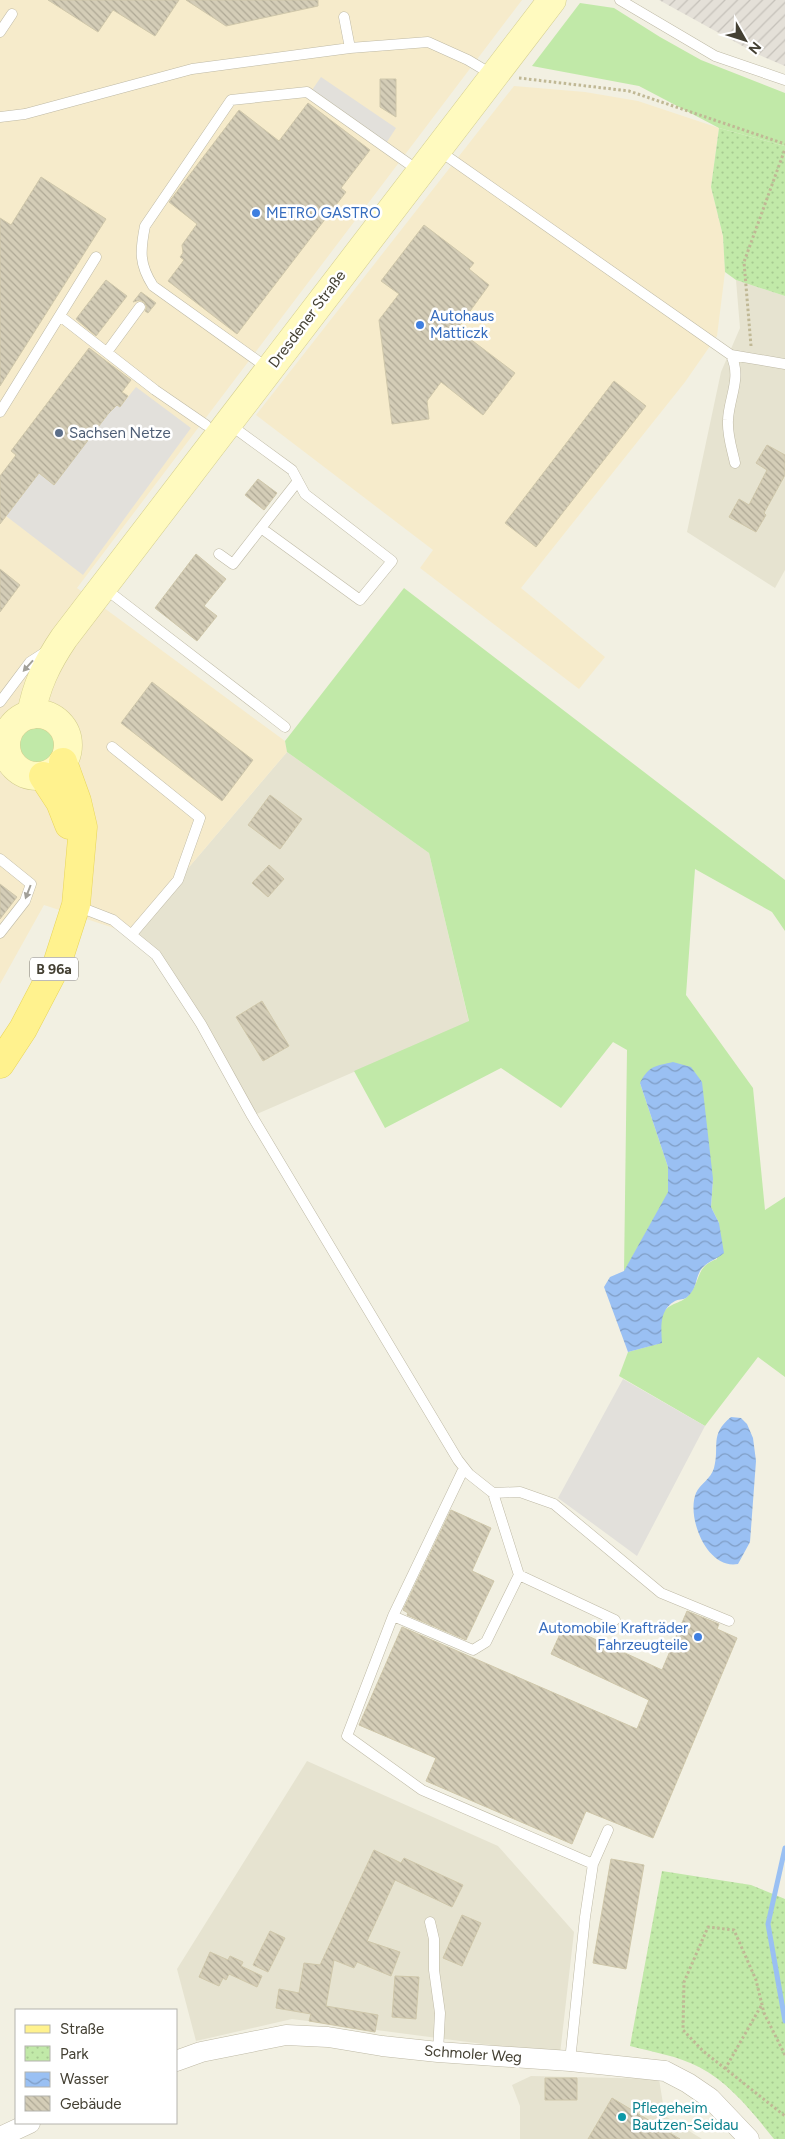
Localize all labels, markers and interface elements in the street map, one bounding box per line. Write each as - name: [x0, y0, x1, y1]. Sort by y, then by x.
- north arrow: [720, 15, 770, 65]
- text: N: [745, 38, 765, 57]
- place label: METRO GASTRO: [266, 204, 381, 222]
- marker: METRO GASTRO: [250, 207, 262, 219]
- street label: Dresdener Straße: [265, 267, 349, 371]
- place label: Autohaus Matticzk: [430, 307, 494, 342]
- marker: Autohaus Matticzk: [414, 319, 426, 331]
- place label: Sachsen Netze: [69, 424, 171, 442]
- marker: Sachsen Netze: [53, 427, 65, 439]
- one-way arrow: [22, 660, 34, 672]
- one-way arrow: [24, 885, 32, 900]
- road number: B 96a: [30, 958, 78, 981]
- place label: Automobile Krafträder Fahrzeugteile: [538, 1619, 688, 1654]
- marker: Automobile Krafträder Fahrzeugteile: [692, 1631, 704, 1643]
- legend: [15, 2009, 178, 2124]
- text: Straße: [60, 2020, 104, 2038]
- street label: Schmoler Weg: [423, 2042, 523, 2066]
- text: Park: [60, 2045, 89, 2063]
- text: Wasser: [60, 2070, 109, 2088]
- text: Gebäude: [60, 2095, 121, 2113]
- place label: Pflegeheim Bautzen-Seidau: [632, 2099, 739, 2134]
- marker: Pflegeheim Bautzen-Seidau: [616, 2111, 628, 2123]

